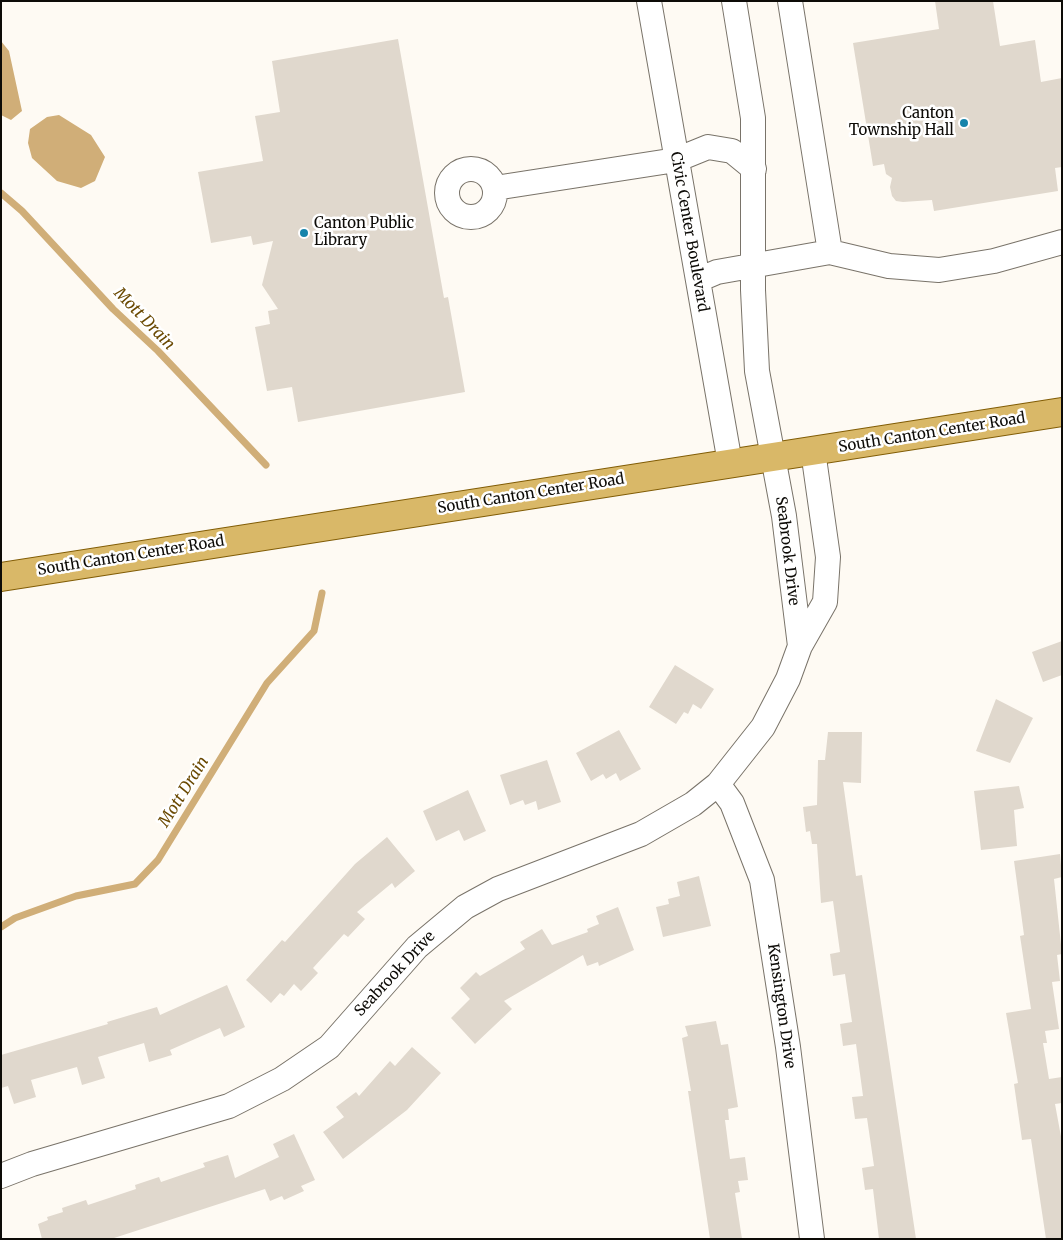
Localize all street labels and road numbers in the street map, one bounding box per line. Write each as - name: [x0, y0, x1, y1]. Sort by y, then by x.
- street label: Civic Center Boulevard: [666, 150, 712, 314]
- street label: South Canton Center Road: [837, 409, 1027, 457]
- street label: South Canton Center Road: [436, 470, 626, 518]
- street label: Seabrook Drive: [771, 495, 803, 607]
- street label: South Canton Center Road: [36, 532, 226, 580]
- street label: Seabrook Drive: [351, 928, 439, 1020]
- street label: Kensington Drive: [763, 942, 799, 1070]

